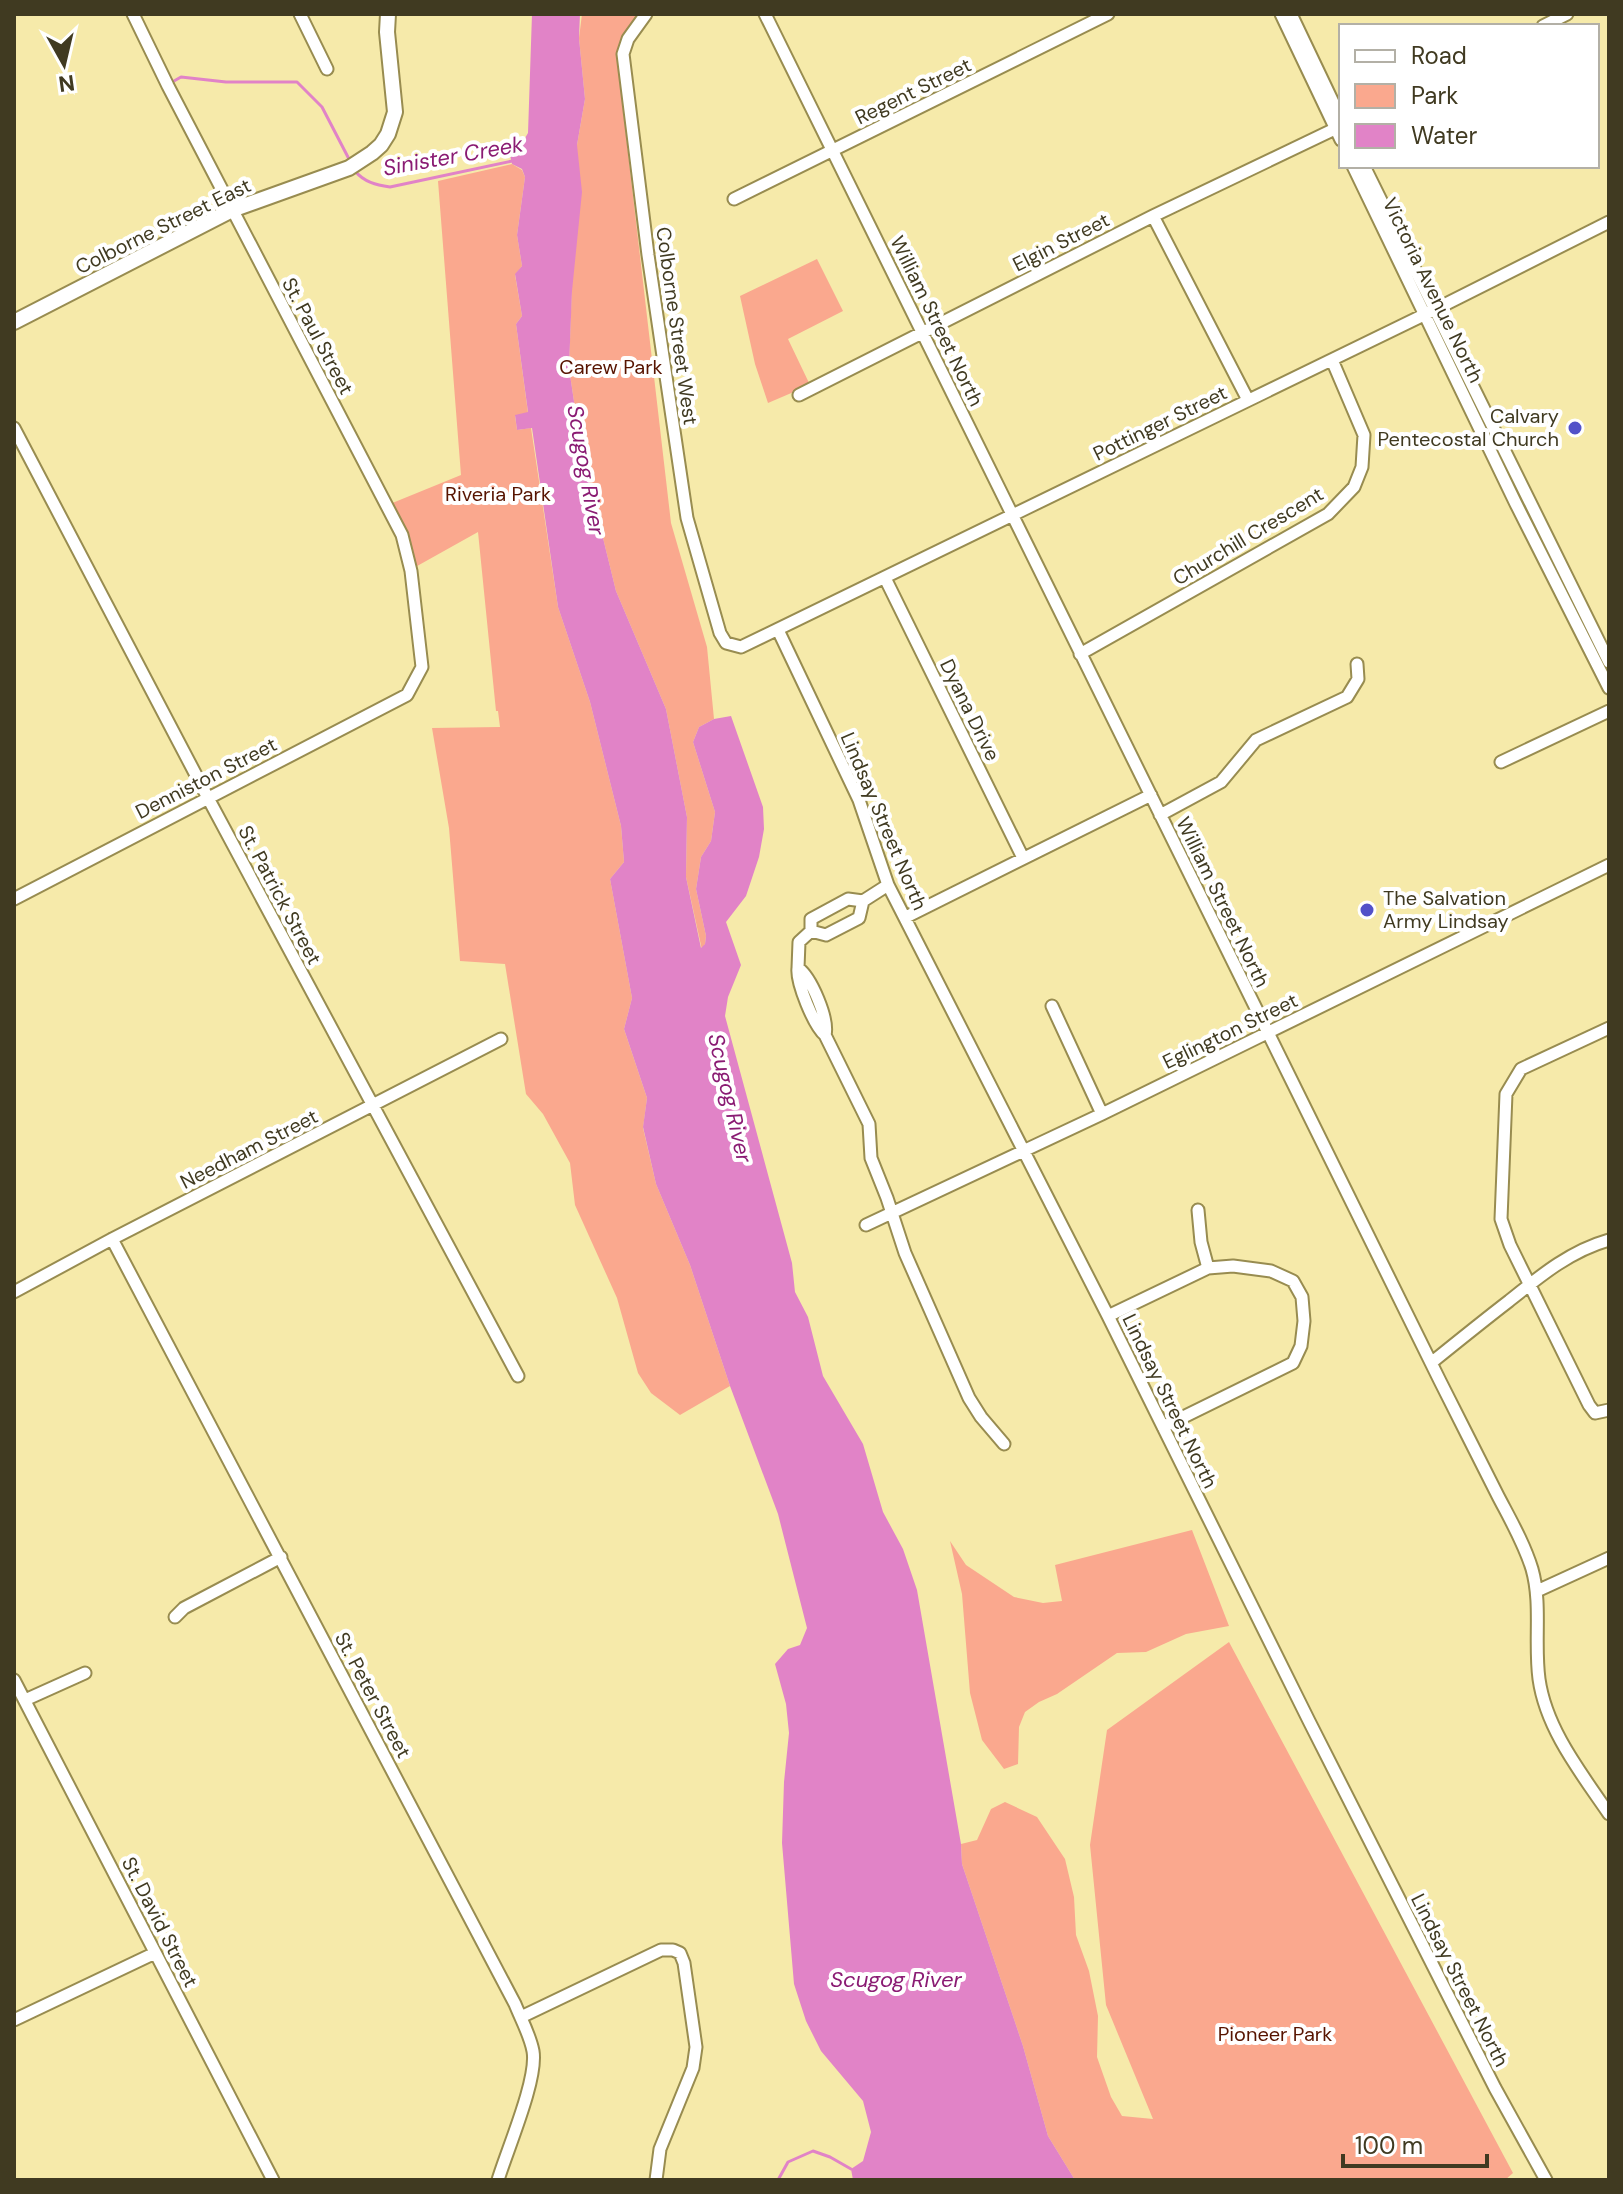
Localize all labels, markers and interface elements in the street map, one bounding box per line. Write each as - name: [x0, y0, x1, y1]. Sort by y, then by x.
- north arrow: [24, 24, 104, 104]
- legend: [1339, 24, 1599, 168]
- text: Road: [1411, 40, 1467, 71]
- street label: Regent Street: [851, 52, 975, 130]
- text: N: [57, 68, 77, 99]
- text: Park: [1411, 80, 1458, 111]
- text: Water: [1411, 120, 1477, 151]
- water label: Sinister Creek: [381, 129, 526, 183]
- street label: Colborne Street East: [71, 172, 255, 280]
- street label: Victoria Avenue North: [1377, 193, 1489, 387]
- street label: Elgin Street: [1008, 206, 1114, 277]
- street label: Colborne Street West: [650, 225, 704, 427]
- street label: William Street North: [884, 232, 990, 410]
- street label: St. Paul Street: [276, 273, 360, 399]
- park label: Carew Park: [559, 354, 663, 380]
- street label: Pottinger Street: [1089, 379, 1231, 467]
- water label: Scugog River: [560, 403, 612, 538]
- place label: Calvary Pentecostal Church: [1378, 403, 1559, 452]
- marker: Calvary Pentecostal Church: [1566, 419, 1584, 437]
- park label: Riveria Park: [445, 481, 551, 507]
- street label: Churchill Crescent: [1168, 481, 1328, 591]
- street label: Dyana Drive: [934, 655, 1006, 765]
- street label: Lindsay Street North: [835, 728, 933, 914]
- street label: Denniston Street: [131, 731, 281, 825]
- street label: William Street North: [1170, 813, 1276, 991]
- street label: St. Patrick Street: [232, 821, 328, 969]
- place label: The Salvation Army Lindsay: [1383, 885, 1509, 934]
- marker: The Salvation Army Lindsay: [1358, 901, 1376, 919]
- street label: Eglington Street: [1158, 987, 1302, 1075]
- water label: Scugog River: [701, 1031, 759, 1166]
- street label: Needham Street: [176, 1103, 322, 1195]
- street label: Lindsay Street North: [1116, 1310, 1224, 1492]
- street label: St. Peter Street: [329, 1627, 417, 1763]
- street label: St. David Street: [116, 1852, 204, 1992]
- street label: Lindsay Street North: [1405, 1889, 1515, 2071]
- water label: Scugog River: [830, 1965, 963, 1994]
- park label: Pioneer Park: [1218, 2021, 1332, 2047]
- scale bar: [1343, 2118, 1487, 2168]
- text: 100 m: [1355, 2130, 1423, 2161]

